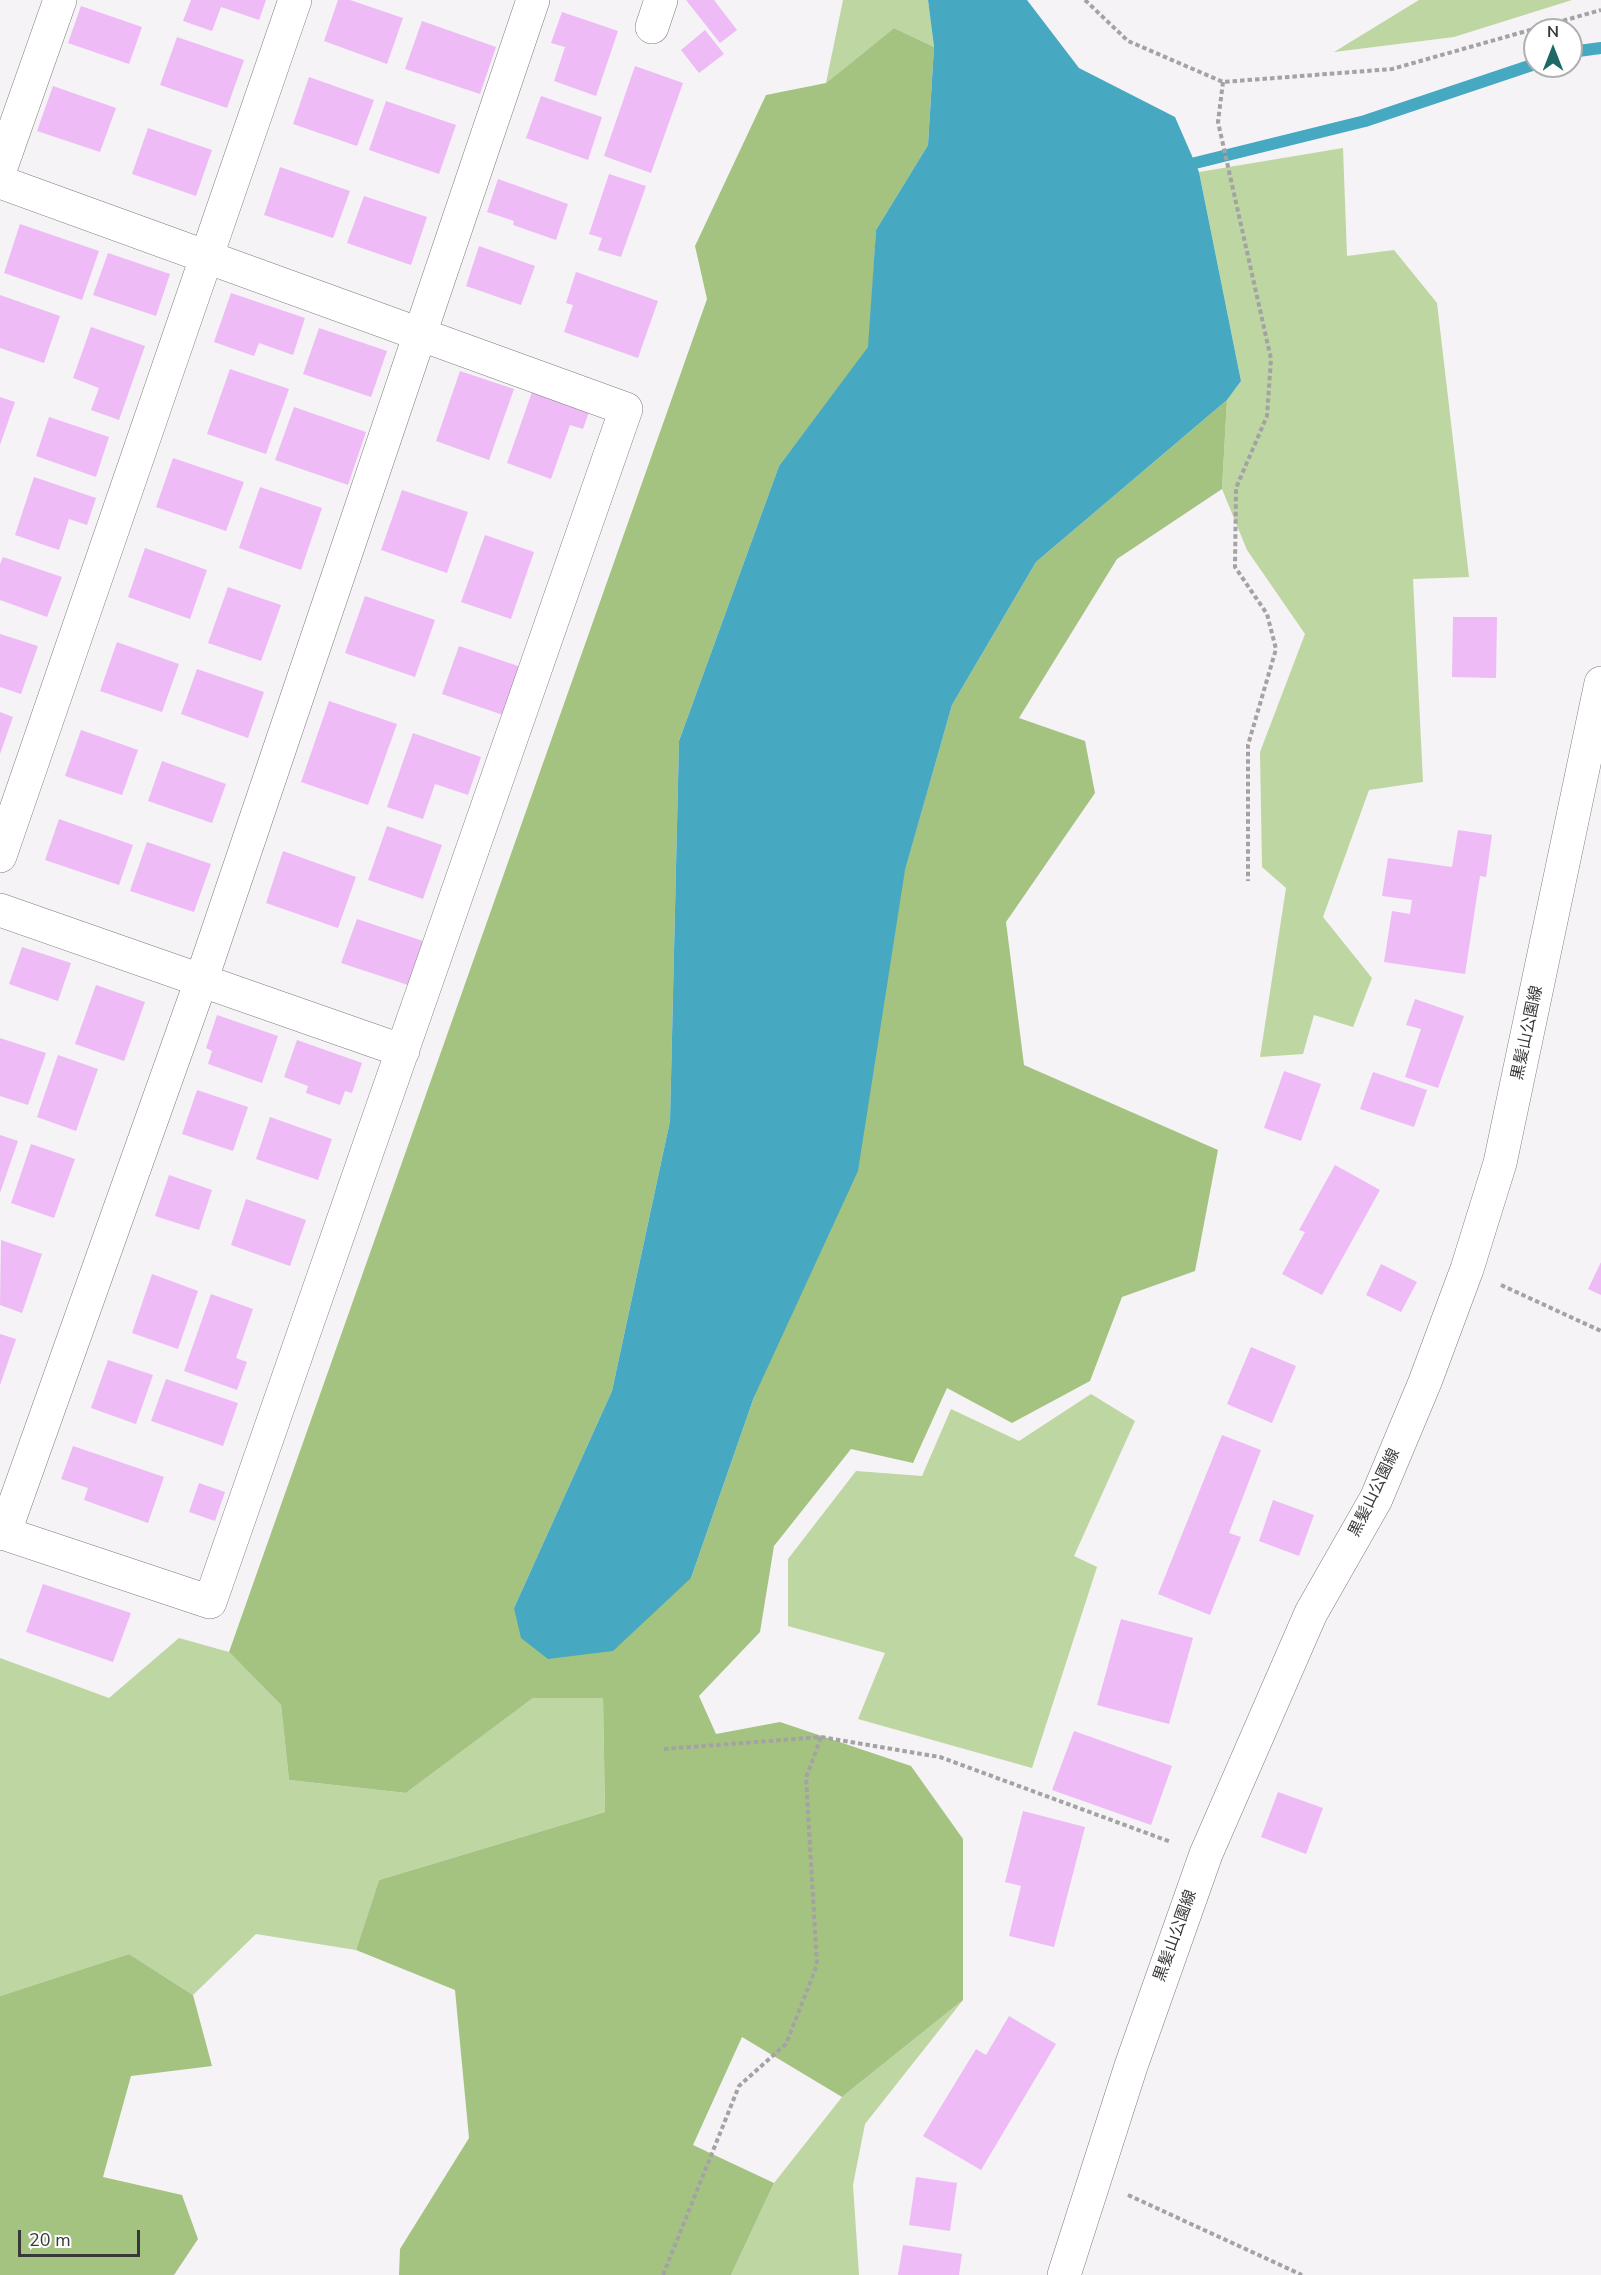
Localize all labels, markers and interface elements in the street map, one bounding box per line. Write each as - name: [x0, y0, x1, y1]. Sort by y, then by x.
- north arrow: [1523, 18, 1583, 78]
- text: N: [1547, 21, 1559, 43]
- street label: 黒髪山公園線: [1509, 984, 1547, 1082]
- street label: 黒髪山公園線: [1345, 1446, 1405, 1540]
- street label: 黒髪山公園線: [1151, 1888, 1201, 1984]
- scale bar: [21, 2218, 142, 2256]
- text: 20 m: [29, 2228, 71, 2252]

